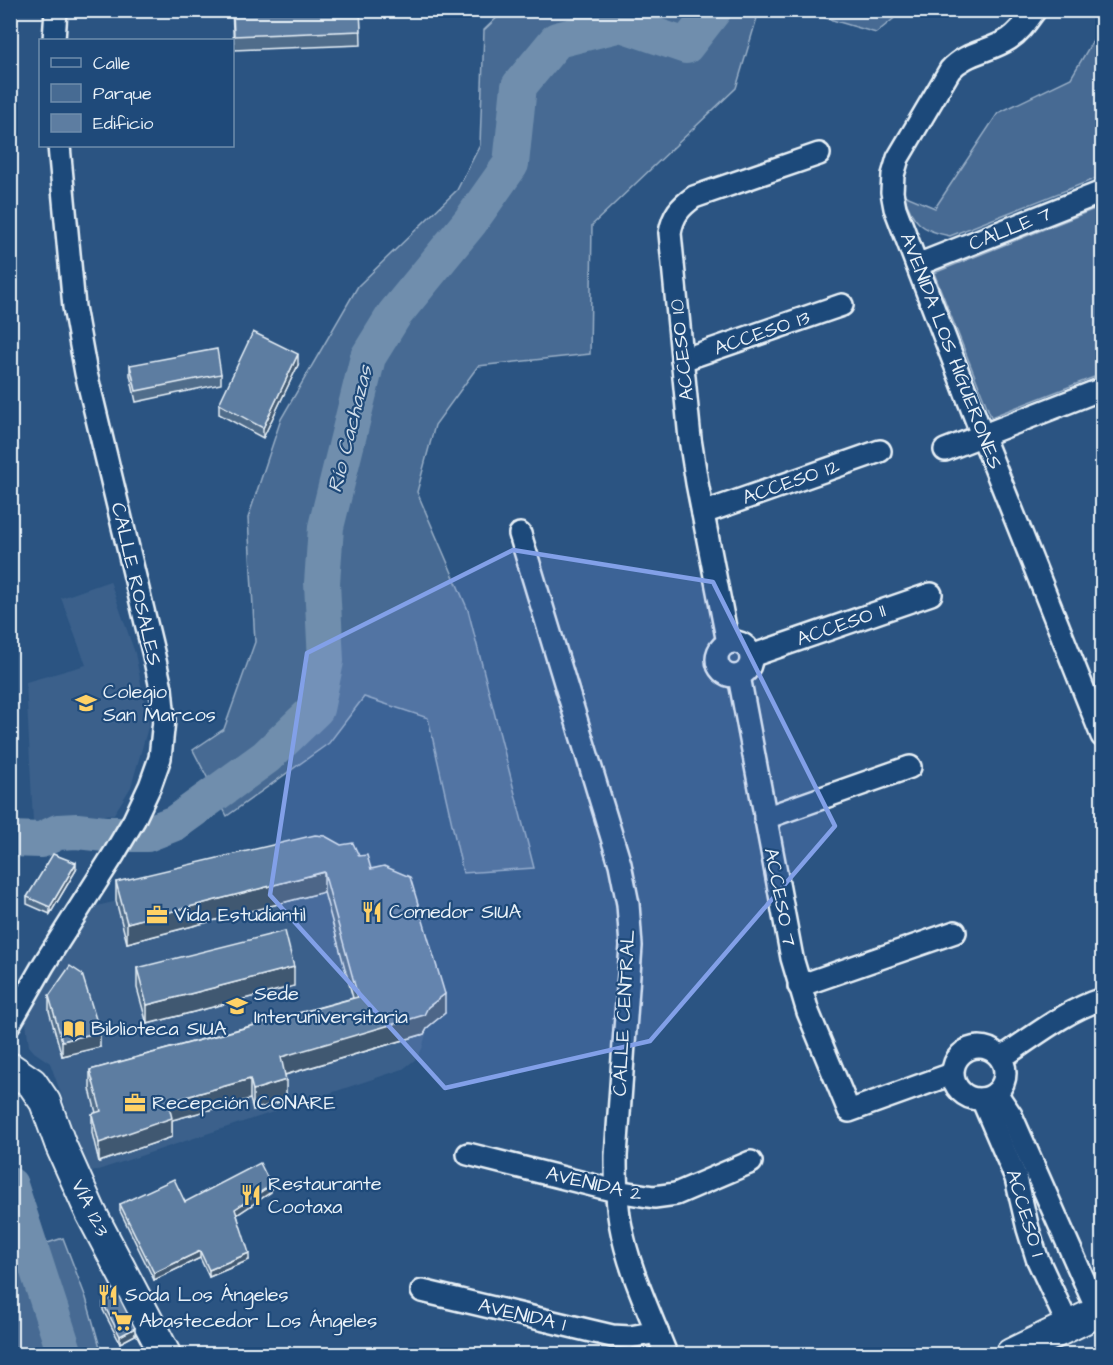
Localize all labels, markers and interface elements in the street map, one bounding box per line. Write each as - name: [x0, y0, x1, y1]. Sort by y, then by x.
- legend: [39, 39, 234, 147]
- text: Calle: [93, 51, 131, 76]
- text: Parque: [93, 81, 152, 106]
- text: Edificio: [93, 111, 153, 136]
- street label: CALLE 7: [965, 200, 1055, 258]
- street label: AVENIDA LOS HIGUERONES: [893, 229, 1009, 474]
- street label: ACCESO 10: [663, 297, 701, 402]
- street label: ACCESO 13: [710, 303, 814, 363]
- water label: Río Cachazas: [320, 361, 380, 496]
- street label: ACCESO 12: [739, 452, 844, 512]
- street label: CALLE ROSALES: [104, 500, 168, 668]
- street label: ACCESO 11: [793, 597, 890, 653]
- place label: Colegio San Marcos: [103, 678, 216, 729]
- school or university icon: Colegio San Marcos: [74, 691, 98, 715]
- street label: ACCESO 7: [757, 845, 803, 949]
- place label: Comedor SIUA: [389, 898, 521, 926]
- restaurant icon: Comedor SIUA: [360, 900, 384, 924]
- place label: Vida Estudiantil: [174, 901, 306, 929]
- office icon: Vida Estudiantil: [145, 903, 169, 927]
- street label: CALLE CENTRAL: [606, 929, 642, 1097]
- place label: Sede Interuniversitaria: [254, 980, 408, 1031]
- school or university icon: Sede Interuniversitaria: [225, 994, 249, 1018]
- place label: Biblioteca SIUA: [91, 1015, 227, 1043]
- library icon: Biblioteca SIUA: [62, 1017, 86, 1041]
- place label: Recepción CONARE: [152, 1089, 336, 1117]
- office icon: Recepción CONARE: [123, 1091, 147, 1115]
- street label: AVENIDA 2: [543, 1159, 645, 1209]
- street label: ACCESO 1: [998, 1166, 1052, 1260]
- place label: Restaurante Cootaxa: [268, 1170, 382, 1221]
- street label: VÍA 123: [64, 1175, 116, 1241]
- restaurant icon: Restaurante Cootaxa: [239, 1183, 263, 1207]
- place label: Soda Los Ángeles: [125, 1281, 289, 1310]
- restaurant icon: Soda Los Ángeles: [96, 1283, 120, 1307]
- street label: AVENIDA 1: [475, 1291, 569, 1339]
- place label: Abastecedor Los Ángeles: [139, 1307, 377, 1336]
- supermarket icon: Abastecedor Los Ángeles: [110, 1309, 134, 1333]

